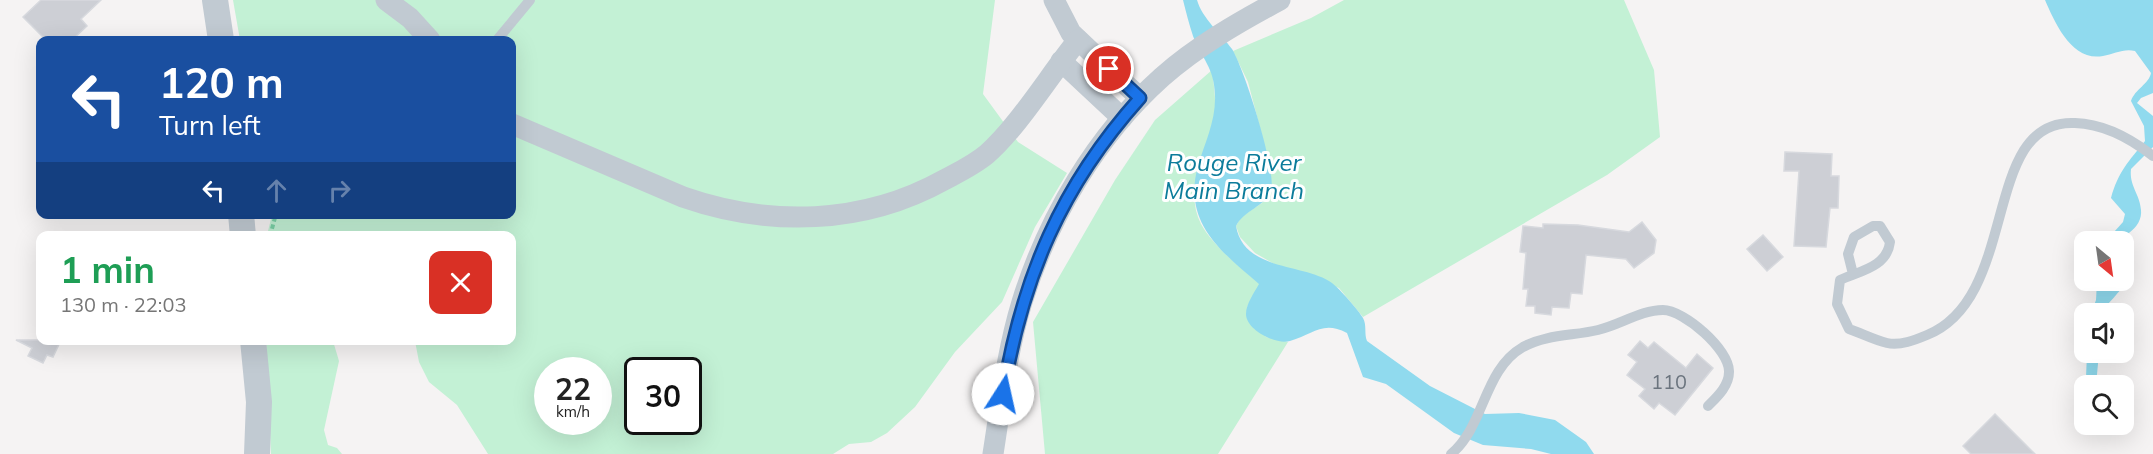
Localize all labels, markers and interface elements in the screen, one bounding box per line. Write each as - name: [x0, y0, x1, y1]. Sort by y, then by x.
- pin: [1083, 43, 1134, 94]
- icon: arrive: [1092, 52, 1125, 85]
- text: 120 m: [159, 56, 284, 109]
- icon: left: [60, 60, 138, 138]
- text: Turn left: [159, 108, 261, 142]
- water label: Rouge River Main Branch: [1164, 147, 1304, 205]
- icon: left: [197, 174, 230, 207]
- icon: ahead: [260, 174, 293, 207]
- icon: right: [323, 174, 356, 207]
- north arrow: [2074, 231, 2134, 291]
- map controls: [2074, 231, 2134, 435]
- text: 1 min: [60, 247, 155, 292]
- button: close: [429, 251, 492, 314]
- text: 130 m · 22:03: [60, 292, 186, 317]
- button: sound: [2074, 303, 2134, 363]
- speed limit sign: 30: [624, 357, 702, 435]
- position arrow: [971, 362, 1035, 426]
- house number: 110: [1651, 369, 1687, 394]
- text: 22: [555, 370, 591, 408]
- button: search: [2074, 375, 2134, 435]
- text: km/h: [556, 402, 590, 421]

